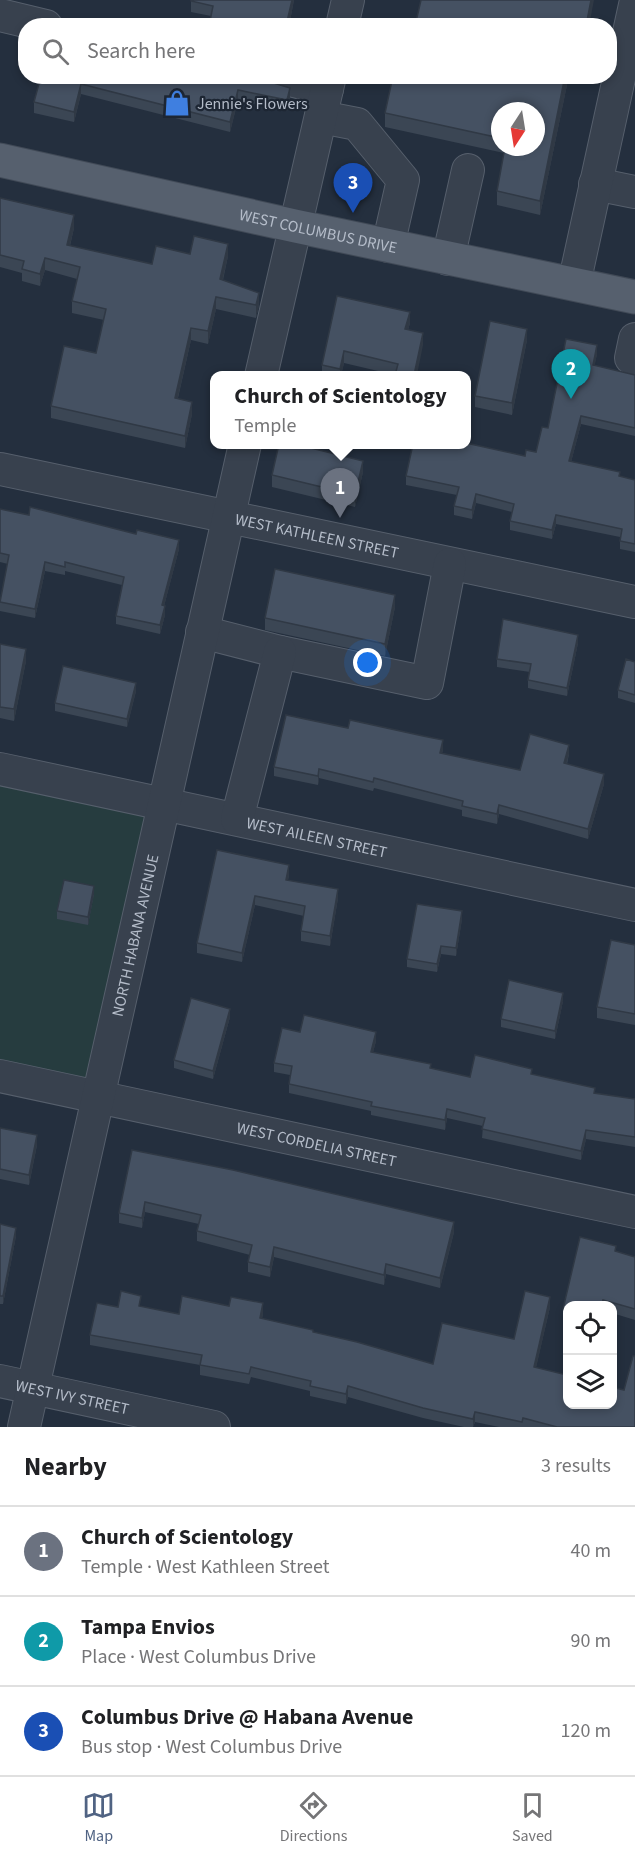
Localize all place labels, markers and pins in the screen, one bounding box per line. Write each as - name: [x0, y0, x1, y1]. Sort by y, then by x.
- shop icon: Jennie's Flowers: [162, 88, 192, 118]
- place label: Jennie's Flowers: [197, 93, 308, 115]
- pin: 3: [334, 164, 372, 213]
- pin: 2: [552, 350, 590, 399]
- pin: 1: [320, 468, 360, 518]

